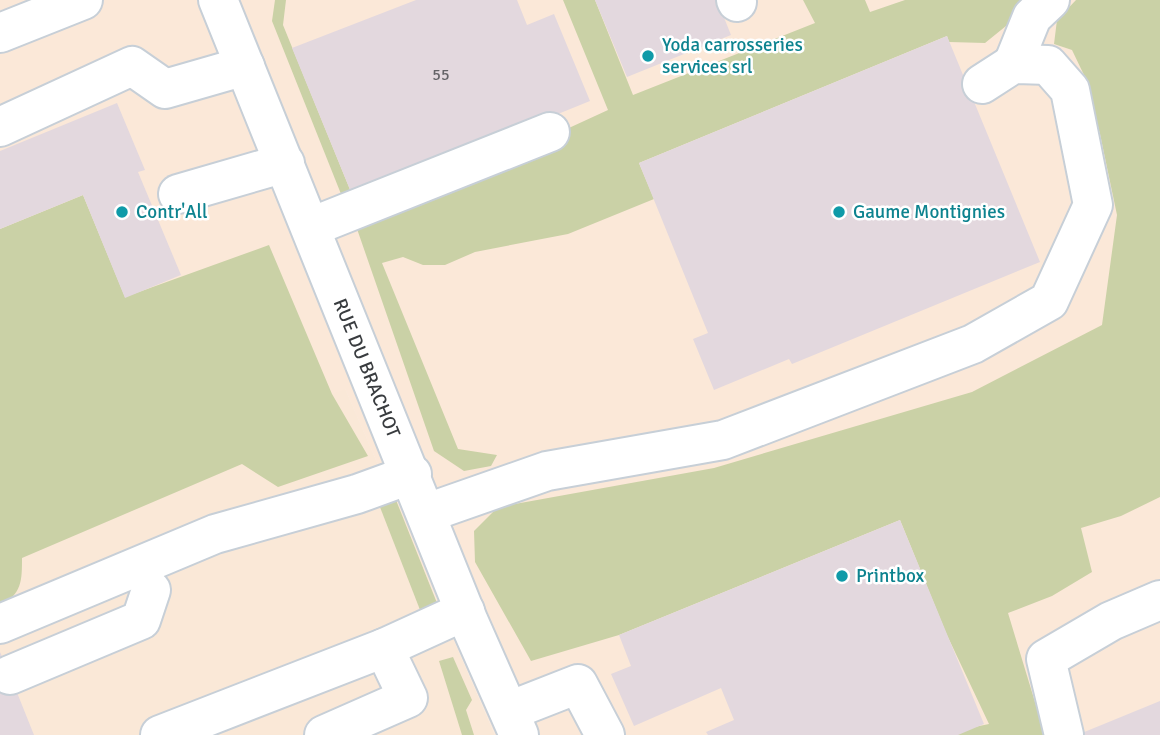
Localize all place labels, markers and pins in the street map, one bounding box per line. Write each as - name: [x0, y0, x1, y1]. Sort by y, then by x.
- place label: Yoda carrosseries services srl: [662, 33, 803, 79]
- marker: Yoda carrosseries services srl: [640, 48, 656, 64]
- place label: Contr'All: [136, 200, 208, 224]
- place label: Gaume Montignies: [853, 200, 1005, 224]
- marker: Contr'All: [114, 204, 130, 220]
- marker: Gaume Montignies: [831, 204, 847, 220]
- place label: Printbox: [856, 564, 925, 588]
- marker: Printbox: [834, 568, 850, 584]

